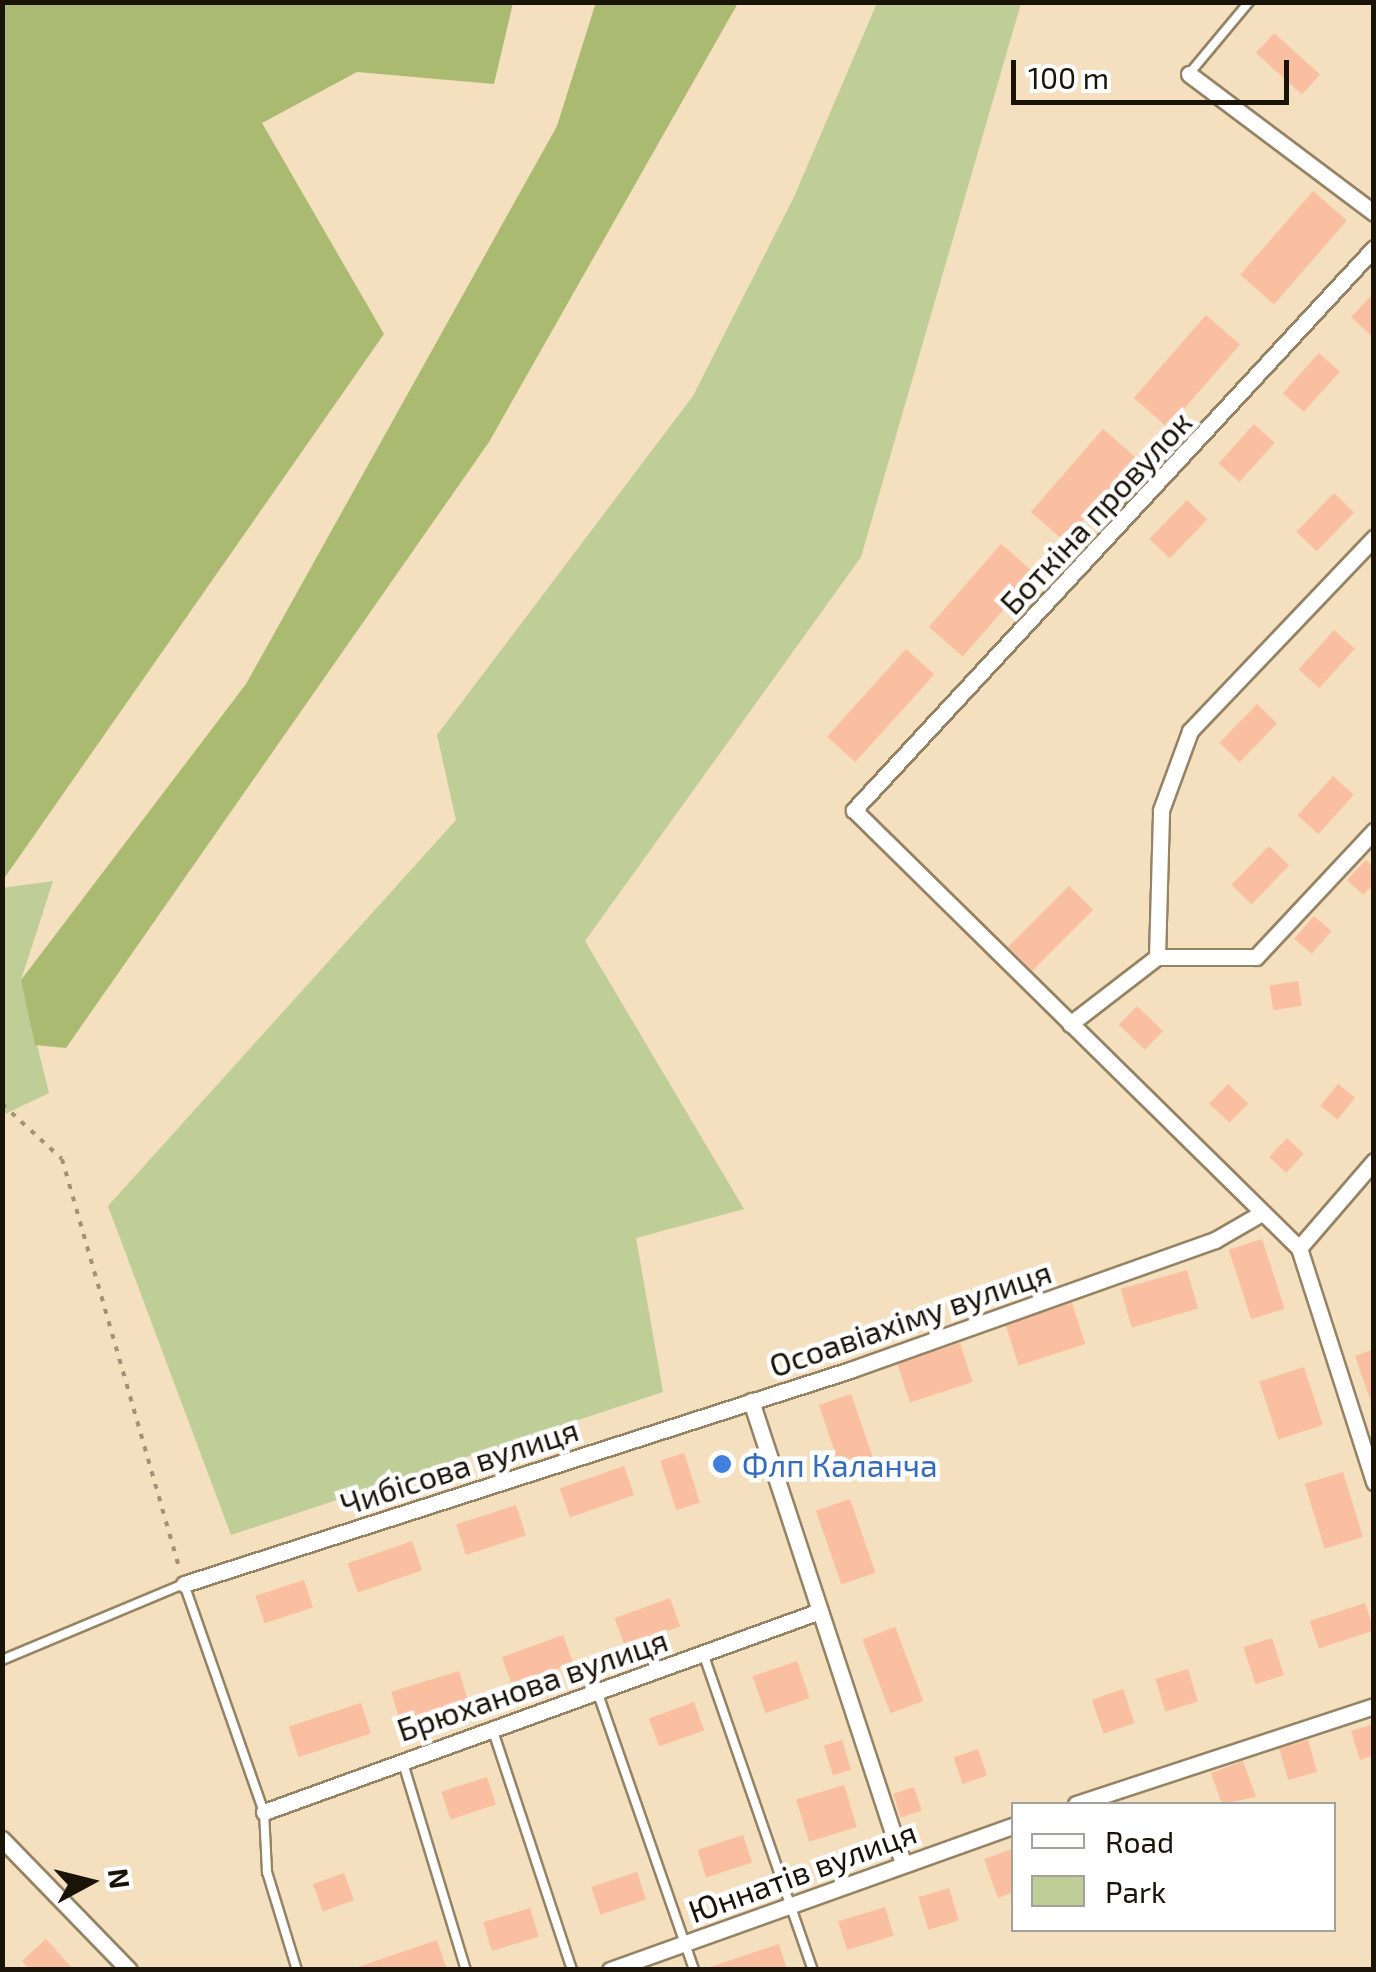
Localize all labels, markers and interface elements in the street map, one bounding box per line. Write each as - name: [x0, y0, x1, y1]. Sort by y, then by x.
- scale bar: [1016, 40, 1294, 102]
- text: 100 m: [1028, 59, 1109, 95]
- street label: Боткіна провулок: [991, 402, 1199, 622]
- street label: Осоавіахіму вулиця: [764, 1252, 1056, 1384]
- street label: Чибісова вулиця: [335, 1409, 583, 1523]
- place label: Флп Каланча: [742, 1445, 938, 1483]
- marker: Флп Каланча: [711, 1453, 733, 1475]
- street label: Брюханова вулиця: [392, 1620, 672, 1748]
- legend: [1011, 1802, 1336, 1932]
- street label: Юннатів вулиця: [683, 1812, 921, 1930]
- text: Road: [1105, 1823, 1174, 1859]
- north arrow: [40, 1832, 140, 1932]
- text: N: [102, 1866, 138, 1890]
- text: Park: [1105, 1873, 1166, 1909]

